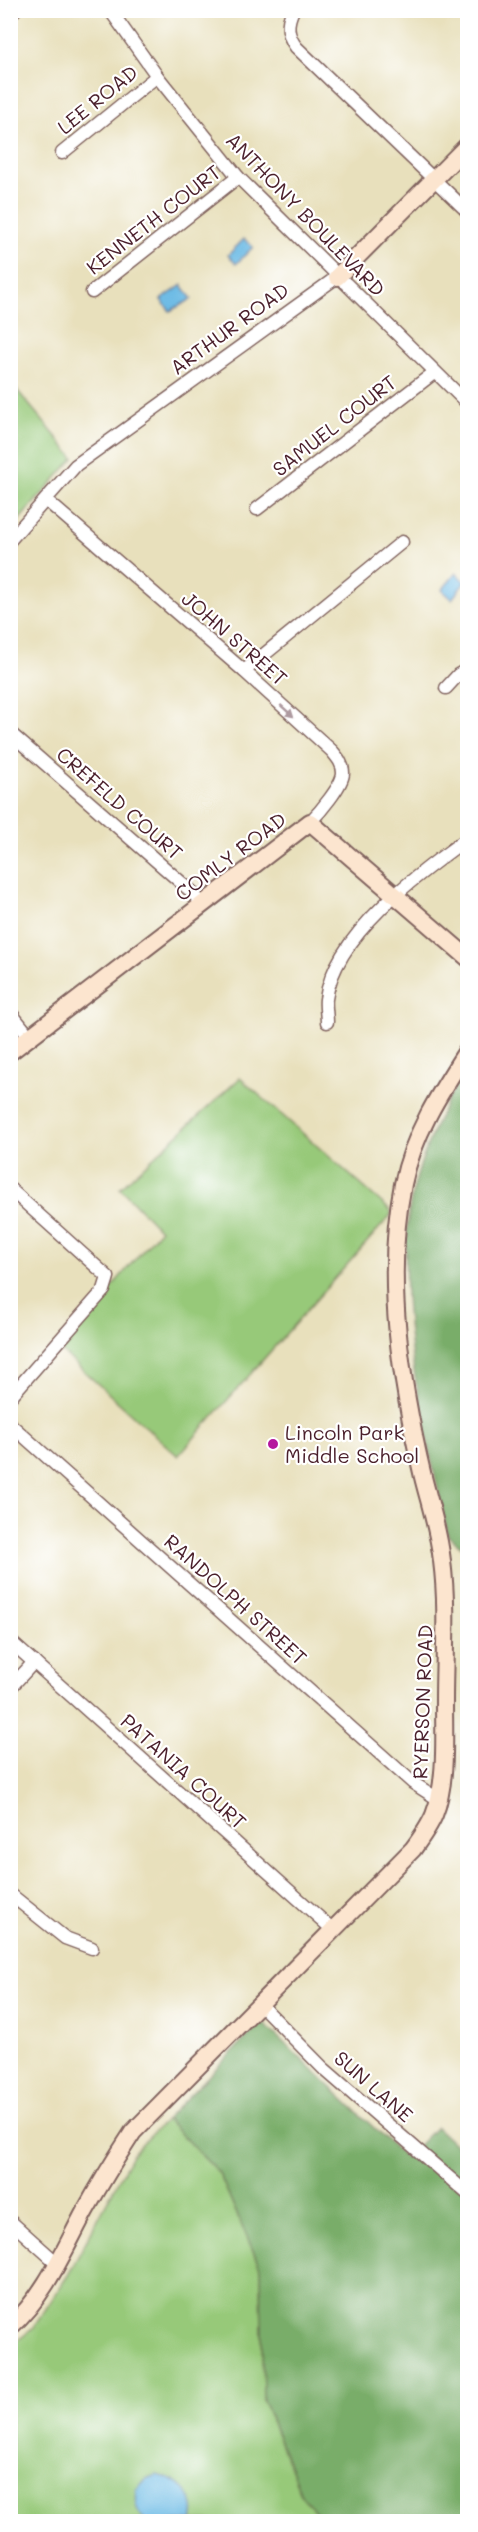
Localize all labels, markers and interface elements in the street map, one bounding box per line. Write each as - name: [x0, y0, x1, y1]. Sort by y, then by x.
- street label: LEE ROAD: [51, 59, 143, 139]
- street label: ANTHONY BOULEVARD: [221, 127, 391, 301]
- street label: KENNETH COURT: [80, 158, 226, 280]
- street label: ARTHUR ROAD: [164, 276, 294, 380]
- street label: SAMUEL COURT: [267, 369, 401, 481]
- street label: JOHN STREET: [177, 585, 293, 691]
- one-way arrow: [280, 704, 295, 718]
- street label: CREFELD COURT: [51, 741, 189, 865]
- street label: COMLY ROAD: [169, 806, 291, 906]
- place label: Lincoln Park Middle School: [285, 1419, 419, 1468]
- marker: Lincoln Park Middle School: [266, 1437, 280, 1451]
- street label: RANDOLPH STREET: [159, 1528, 313, 1670]
- street label: RYERSON ROAD: [406, 1624, 438, 1780]
- street label: PATANIA COURT: [116, 1708, 252, 1834]
- street label: SUN LANE: [329, 2045, 419, 2127]

